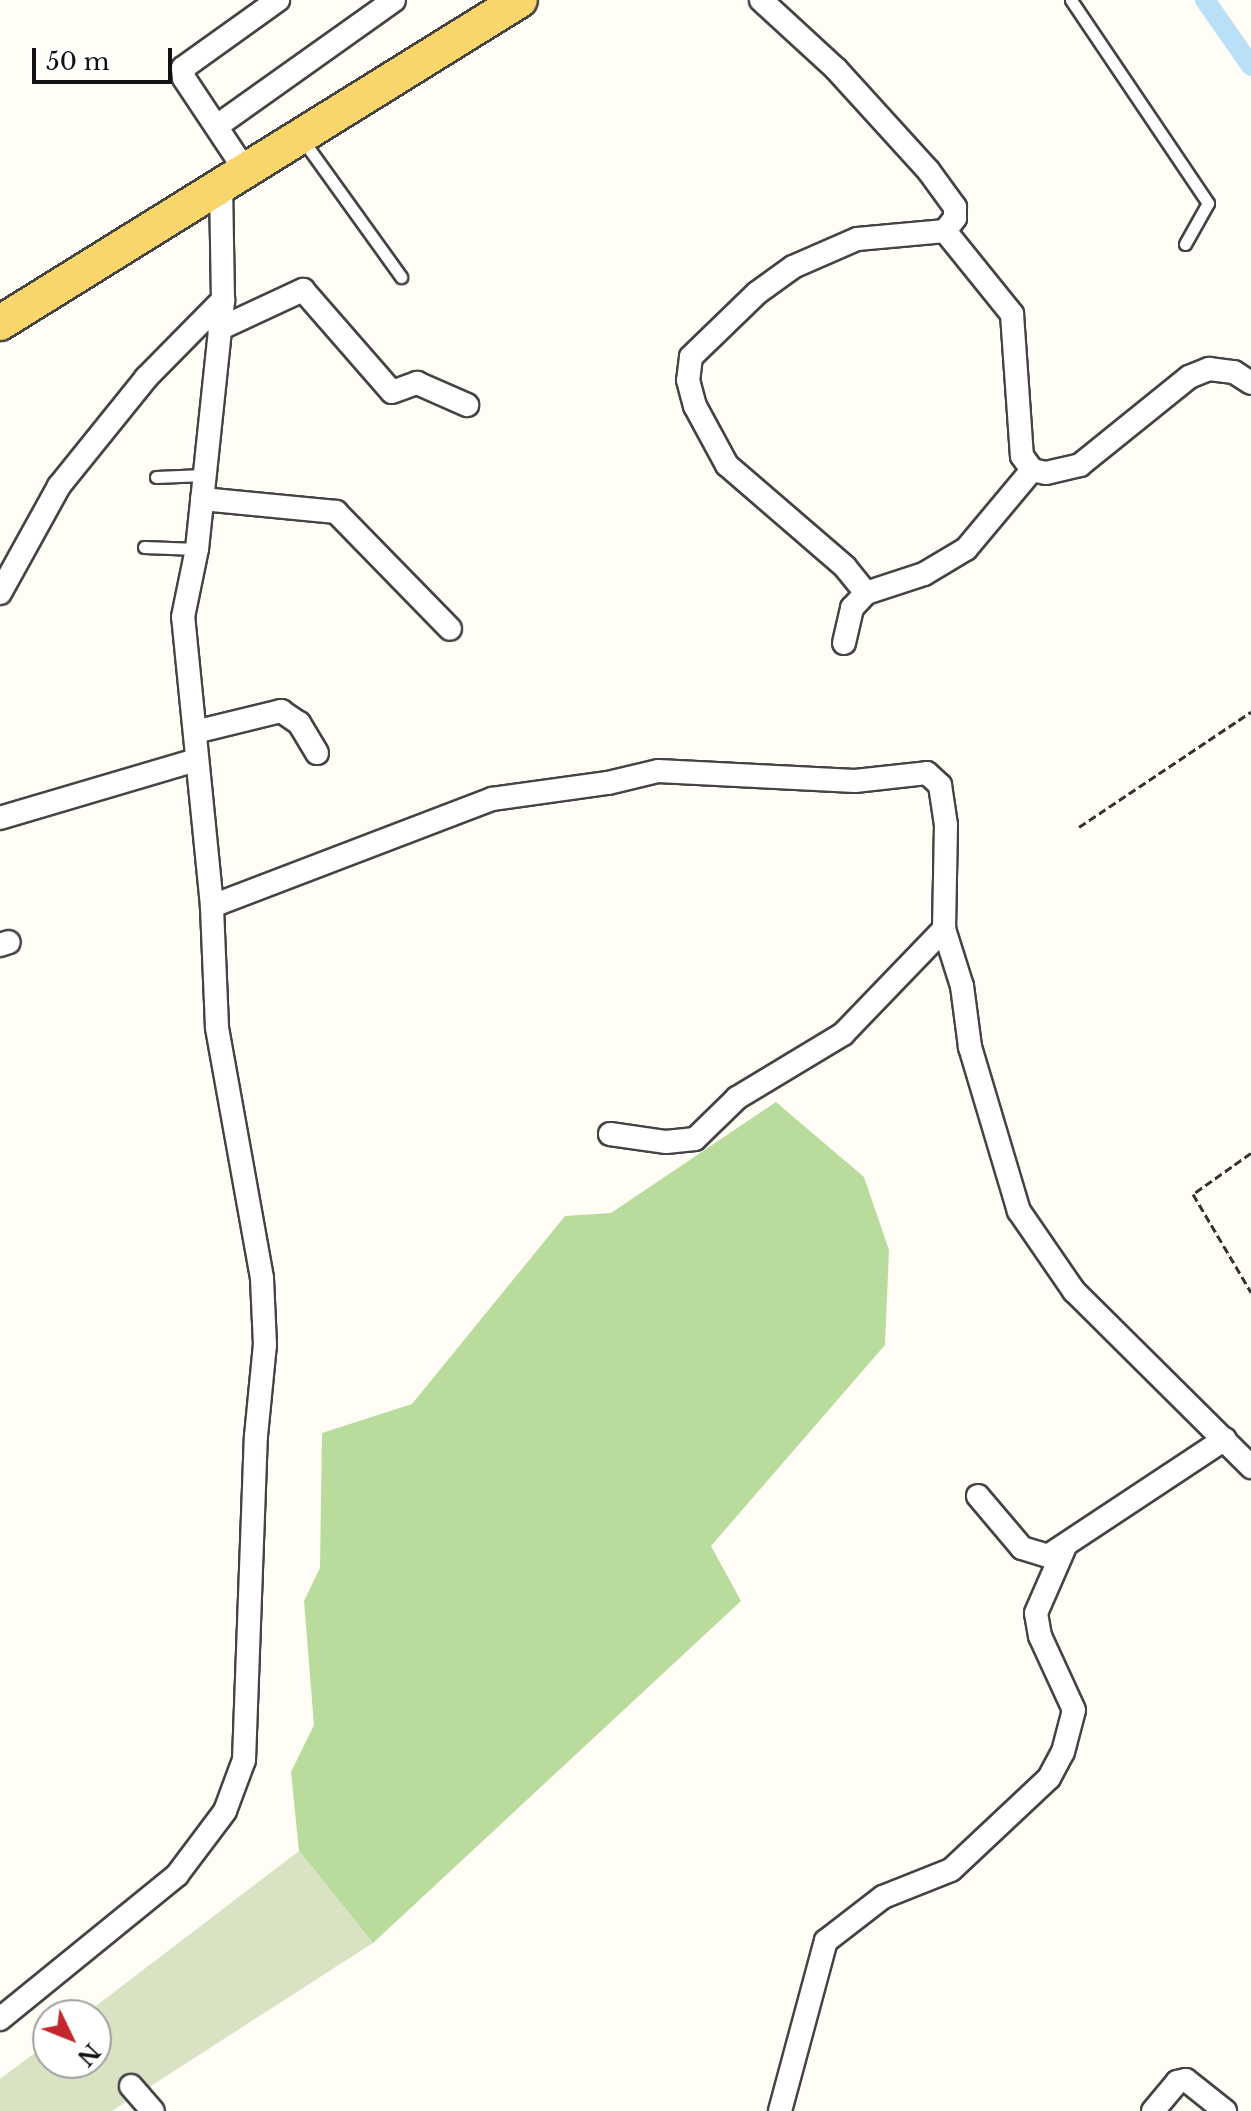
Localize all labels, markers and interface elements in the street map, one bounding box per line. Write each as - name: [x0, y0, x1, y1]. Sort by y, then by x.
- scale bar: [36, 32, 176, 82]
- text: 50 m: [46, 47, 109, 76]
- north arrow: [32, 1999, 112, 2079]
- text: N: [72, 2038, 105, 2071]

